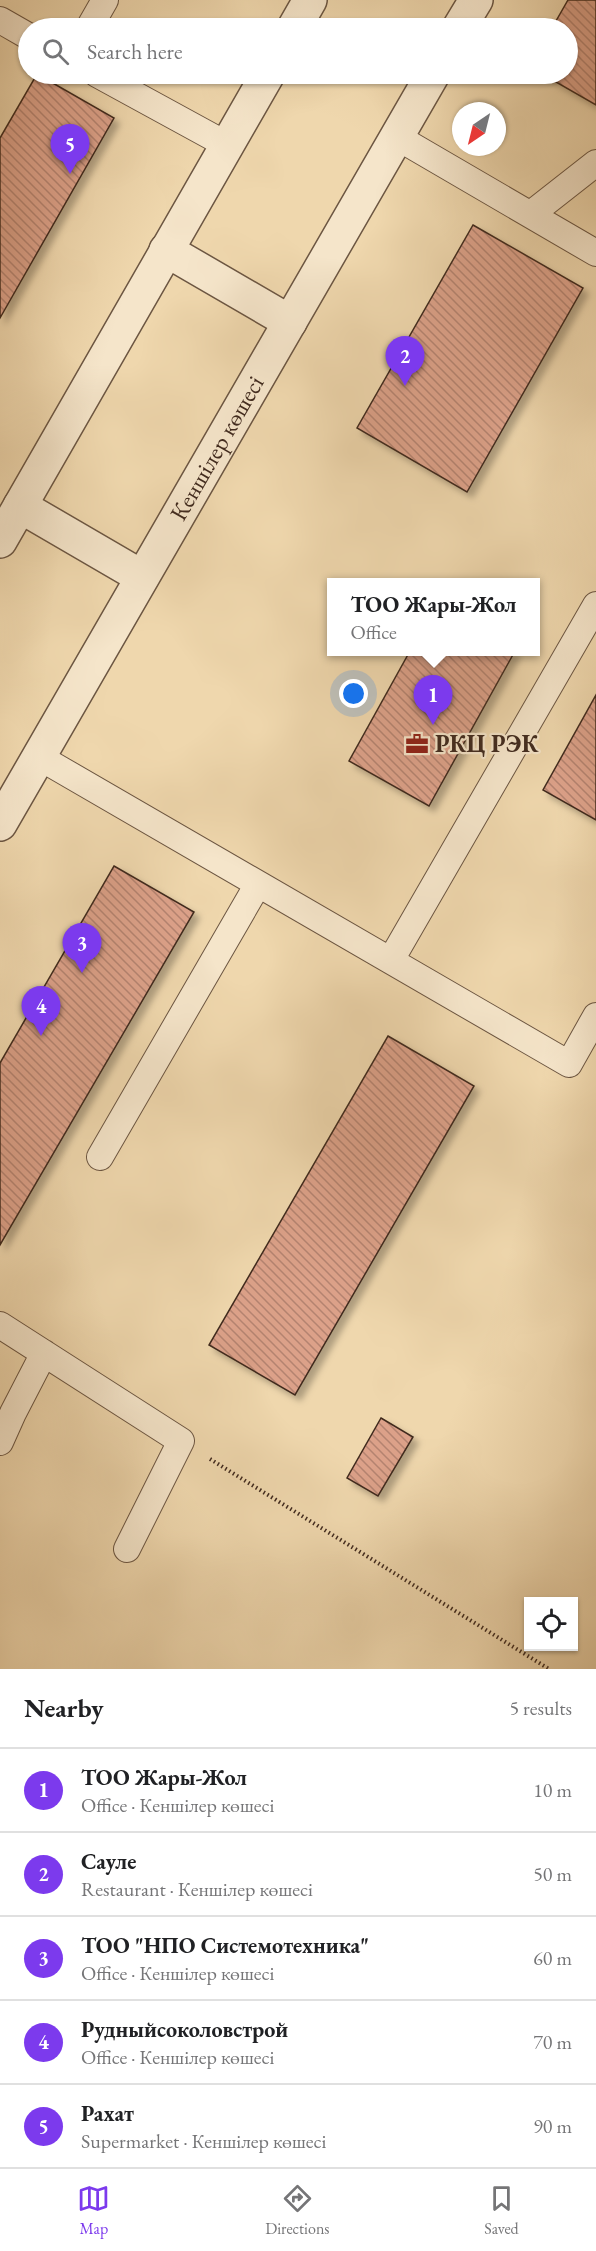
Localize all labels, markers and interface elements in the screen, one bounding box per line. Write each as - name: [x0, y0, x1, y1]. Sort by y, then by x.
- search box: [18, 18, 578, 84]
- icon: search: [39, 35, 72, 68]
- text: Search here: [87, 37, 182, 66]
- north arrow: [452, 102, 506, 156]
- pin: 5: [50, 124, 90, 174]
- pin: 2: [386, 336, 424, 386]
- street label: Кеншілер көшесі: [163, 370, 271, 526]
- popup: [327, 578, 540, 656]
- text: ТОО Жары-Жол: [351, 590, 516, 619]
- text: Office: [351, 619, 397, 645]
- pin: 1: [414, 676, 452, 725]
- your location: [339, 679, 368, 708]
- place label: РКЦ РЭК: [435, 728, 539, 759]
- office icon: РКЦ РЭК: [404, 731, 430, 757]
- pin: 3: [62, 924, 101, 973]
- pin: 4: [22, 986, 60, 1036]
- map controls: [524, 1597, 578, 1651]
- button: locate: [524, 1597, 578, 1651]
- text: Nearby: [24, 1691, 104, 1725]
- text: 5 results: [509, 1695, 572, 1721]
- text: ТОО Жары-Жол: [81, 1763, 247, 1792]
- text: 1: [38, 1777, 49, 1803]
- text: 10 m: [533, 1777, 572, 1803]
- text: Office · Кеншілер көшесі: [81, 1792, 274, 1818]
- text: Сауле: [81, 1847, 136, 1876]
- text: 2: [38, 1861, 49, 1887]
- text: 50 m: [533, 1861, 572, 1887]
- text: Restaurant · Кеншілер көшесі: [81, 1876, 313, 1902]
- text: ТОО "НПО Системотехника": [81, 1931, 369, 1960]
- text: 3: [38, 1945, 49, 1971]
- text: 60 m: [533, 1945, 572, 1971]
- text: Office · Кеншілер көшесі: [81, 1960, 274, 1986]
- text: Рудныйсоколовстрой: [81, 2015, 288, 2044]
- text: 4: [38, 2029, 49, 2055]
- text: 70 m: [533, 2029, 572, 2055]
- text: Office · Кеншілер көшесі: [81, 2044, 274, 2070]
- text: Рахат: [81, 2099, 134, 2128]
- text: 5: [38, 2113, 49, 2139]
- text: 90 m: [533, 2113, 572, 2139]
- text: Supermarket · Кеншілер көшесі: [81, 2128, 327, 2154]
- tab: Map: [77, 2182, 110, 2239]
- tab: Directions: [265, 2182, 330, 2239]
- tab: Saved: [484, 2182, 519, 2239]

